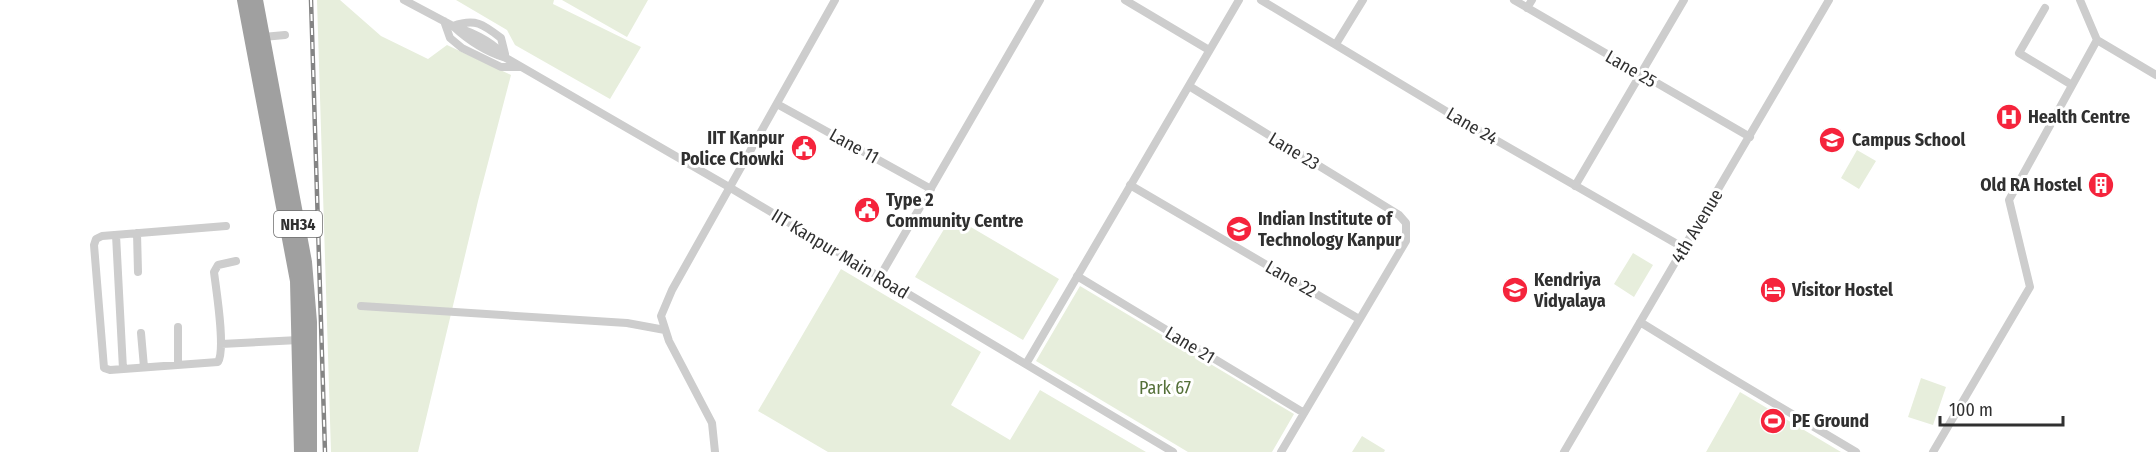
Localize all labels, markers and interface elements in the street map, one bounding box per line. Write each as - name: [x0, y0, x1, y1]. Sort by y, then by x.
- street label: Lane 25: [1601, 46, 1661, 92]
- hospital icon: Health Centre: [1994, 102, 2024, 132]
- street label: Lane 24: [1442, 103, 1502, 150]
- place label: Health Centre: [2028, 106, 2130, 128]
- street label: Lane 11: [825, 124, 883, 168]
- school or university icon: Campus School: [1817, 125, 1847, 155]
- place label: IIT Kanpur Police Chowki: [681, 127, 784, 170]
- street label: Lane 23: [1265, 127, 1323, 175]
- place label: Campus School: [1852, 129, 1966, 151]
- public building icon: IIT Kanpur Police Chowki: [789, 133, 819, 163]
- building icon: Old RA Hostel: [2086, 170, 2116, 200]
- place label: Old RA Hostel: [1980, 174, 2082, 196]
- street label: 4th Avenue: [1666, 185, 1728, 267]
- place label: Type 2 Community Centre: [886, 189, 1023, 232]
- public building icon: Type 2 Community Centre: [852, 195, 882, 225]
- street label: IIT Kanpur Main Road: [767, 204, 913, 304]
- place label: Indian Institute of Technology Kanpur: [1258, 208, 1402, 251]
- road number: NH34: [274, 211, 322, 237]
- school or university icon: Indian Institute of Technology Kanpur: [1224, 214, 1254, 244]
- street label: Lane 22: [1262, 256, 1320, 302]
- place label: Kendriya Vidyalaya: [1533, 269, 1606, 312]
- school or university icon: Kendriya Vidyalaya: [1500, 275, 1530, 305]
- hotel icon: Visitor Hostel: [1758, 275, 1788, 305]
- place label: Visitor Hostel: [1791, 279, 1893, 301]
- street label: Lane 21: [1161, 322, 1219, 368]
- park label: Park 67: [1139, 377, 1191, 399]
- scale bar: [1940, 389, 2063, 427]
- text: 100 m: [1949, 399, 1993, 421]
- sports icon: PE Ground: [1758, 406, 1788, 436]
- place label: PE Ground: [1792, 410, 1869, 432]

